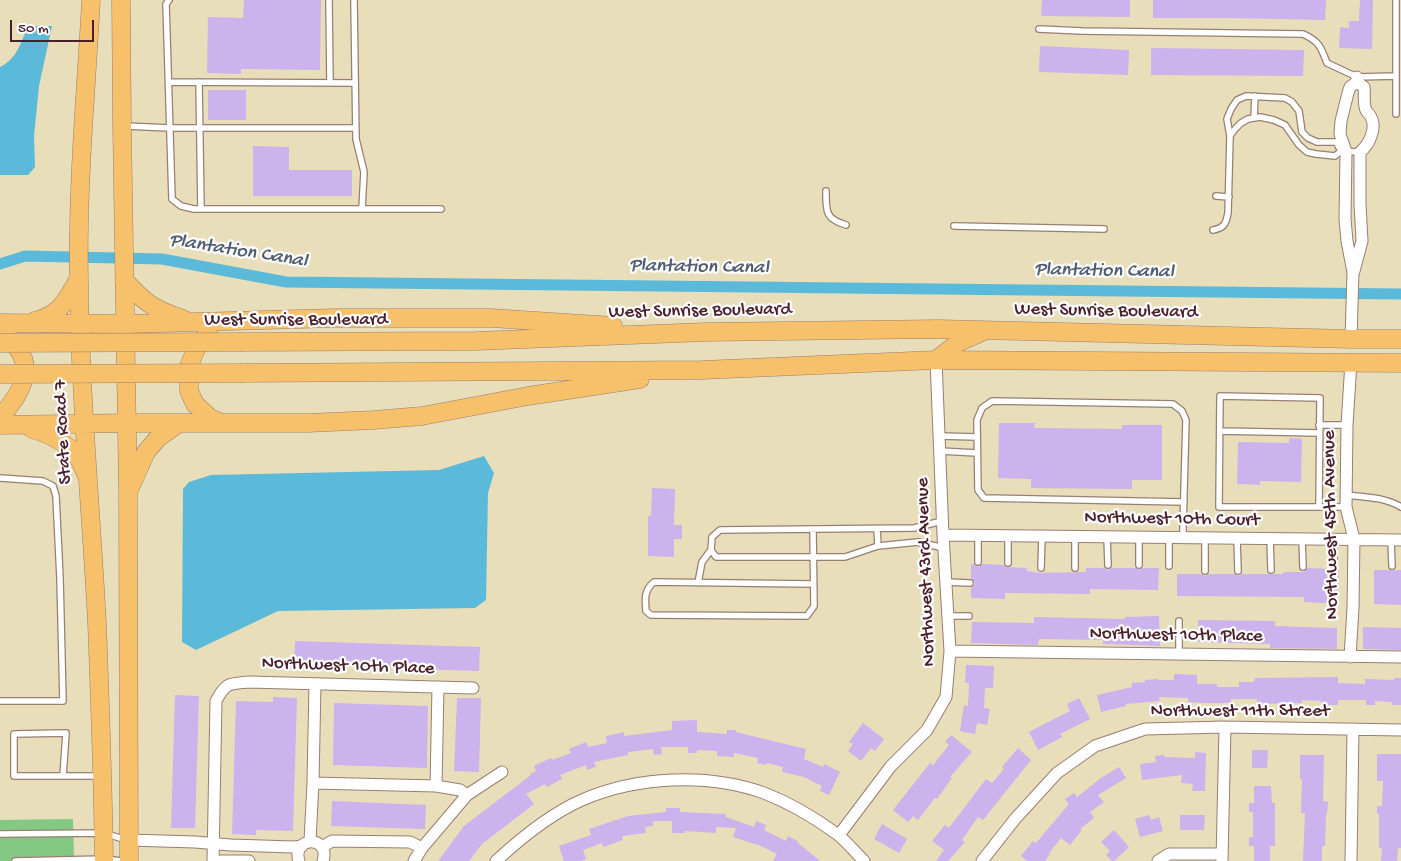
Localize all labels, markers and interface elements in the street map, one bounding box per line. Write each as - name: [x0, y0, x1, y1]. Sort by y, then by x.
- scale bar: [12, 10, 96, 42]
- text: 50 m: [18, 20, 49, 38]
- water label: Plantation Canal: [167, 229, 309, 275]
- water label: Plantation Canal: [629, 255, 769, 281]
- water label: Plantation Canal: [1034, 259, 1174, 285]
- street label: West Sunrise Boulevard: [608, 299, 792, 325]
- street label: West Sunrise Boulevard: [1014, 299, 1198, 325]
- street label: West Sunrise Boulevard: [204, 310, 388, 332]
- street label: State Road 7: [50, 379, 78, 485]
- street label: Northwest 45th Avenue: [1319, 430, 1345, 620]
- street label: Northwest 43rd Avenue: [912, 477, 942, 667]
- street label: Northwest 10th Court: [1084, 507, 1260, 533]
- street label: Northwest 10th Place: [1089, 623, 1263, 649]
- street label: Northwest 10th Place: [261, 653, 435, 681]
- street label: Northwest 11th Street: [1150, 701, 1330, 723]

